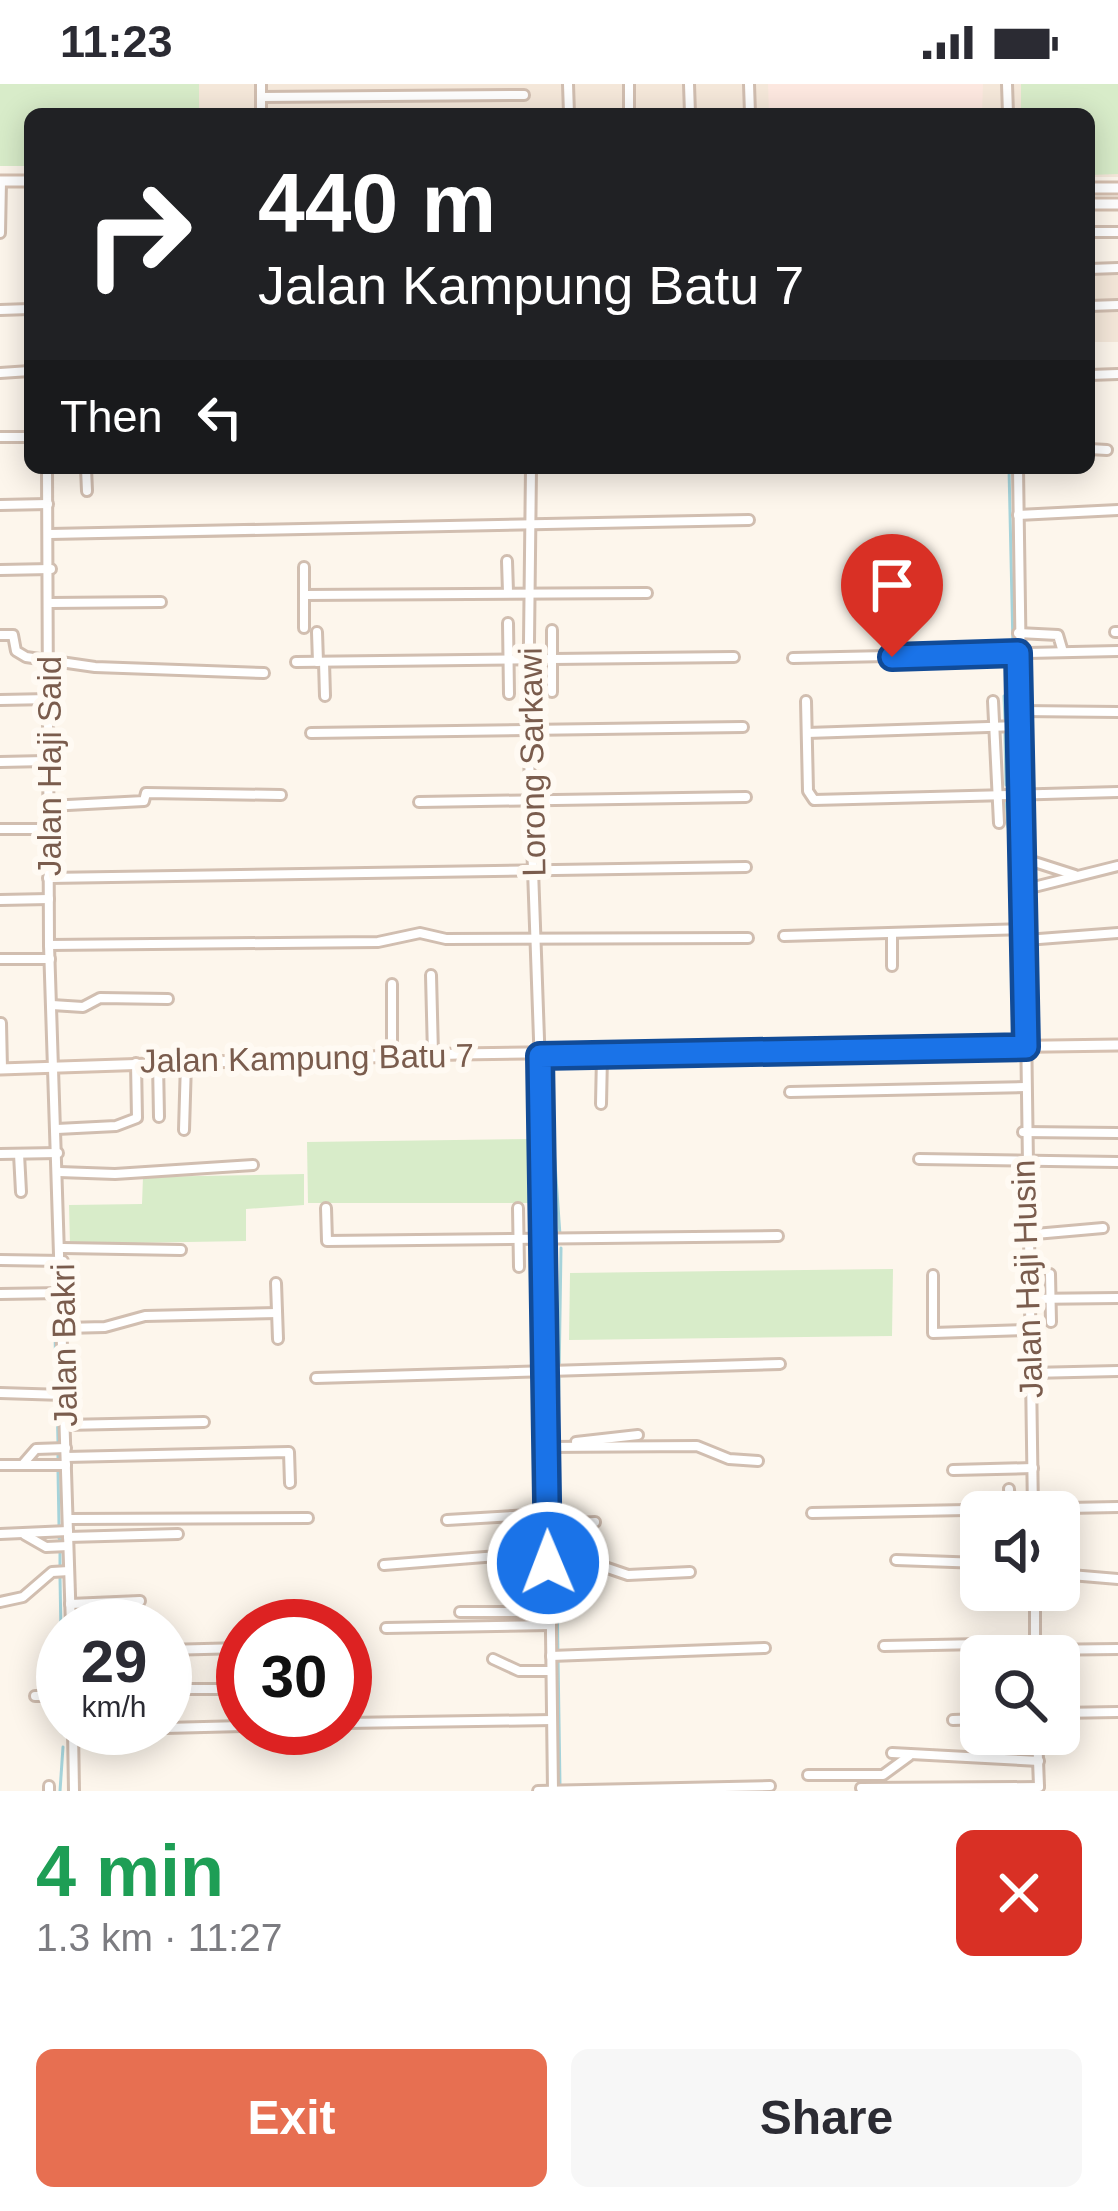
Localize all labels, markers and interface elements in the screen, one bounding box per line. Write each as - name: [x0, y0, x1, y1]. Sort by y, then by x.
- text: 11:23: [60, 16, 173, 67]
- icon: right: [60, 156, 216, 312]
- text: 440 m: [258, 156, 496, 250]
- text: Jalan Kampung Batu 7: [258, 255, 804, 315]
- icon: left: [187, 384, 253, 450]
- text: Then: [60, 391, 163, 442]
- pin: [841, 534, 943, 657]
- icon: arrive: [859, 552, 925, 618]
- street label: Lorong Sarkawi: [512, 647, 552, 877]
- street label: Jalan Haji Said: [31, 656, 68, 876]
- street label: Jalan Kampung Batu 7: [140, 1037, 474, 1079]
- street label: Jalan Haji Husin: [1004, 1159, 1050, 1399]
- street label: Jalan Bakri: [44, 1263, 84, 1427]
- map controls: [960, 1491, 1080, 1755]
- button: sound: [960, 1491, 1080, 1611]
- position arrow: [485, 1500, 611, 1626]
- speed limit sign: 30: [216, 1599, 372, 1755]
- text: 29: [81, 1628, 147, 1695]
- button: search: [960, 1635, 1080, 1755]
- text: km/h: [81, 1690, 147, 1723]
- button: close: [956, 1830, 1082, 1956]
- text: 4 min: [36, 1831, 224, 1911]
- text: 1.3 km · 11:27: [36, 1916, 282, 1959]
- button: Exit: [36, 2049, 547, 2187]
- button: Share: [571, 2049, 1082, 2187]

